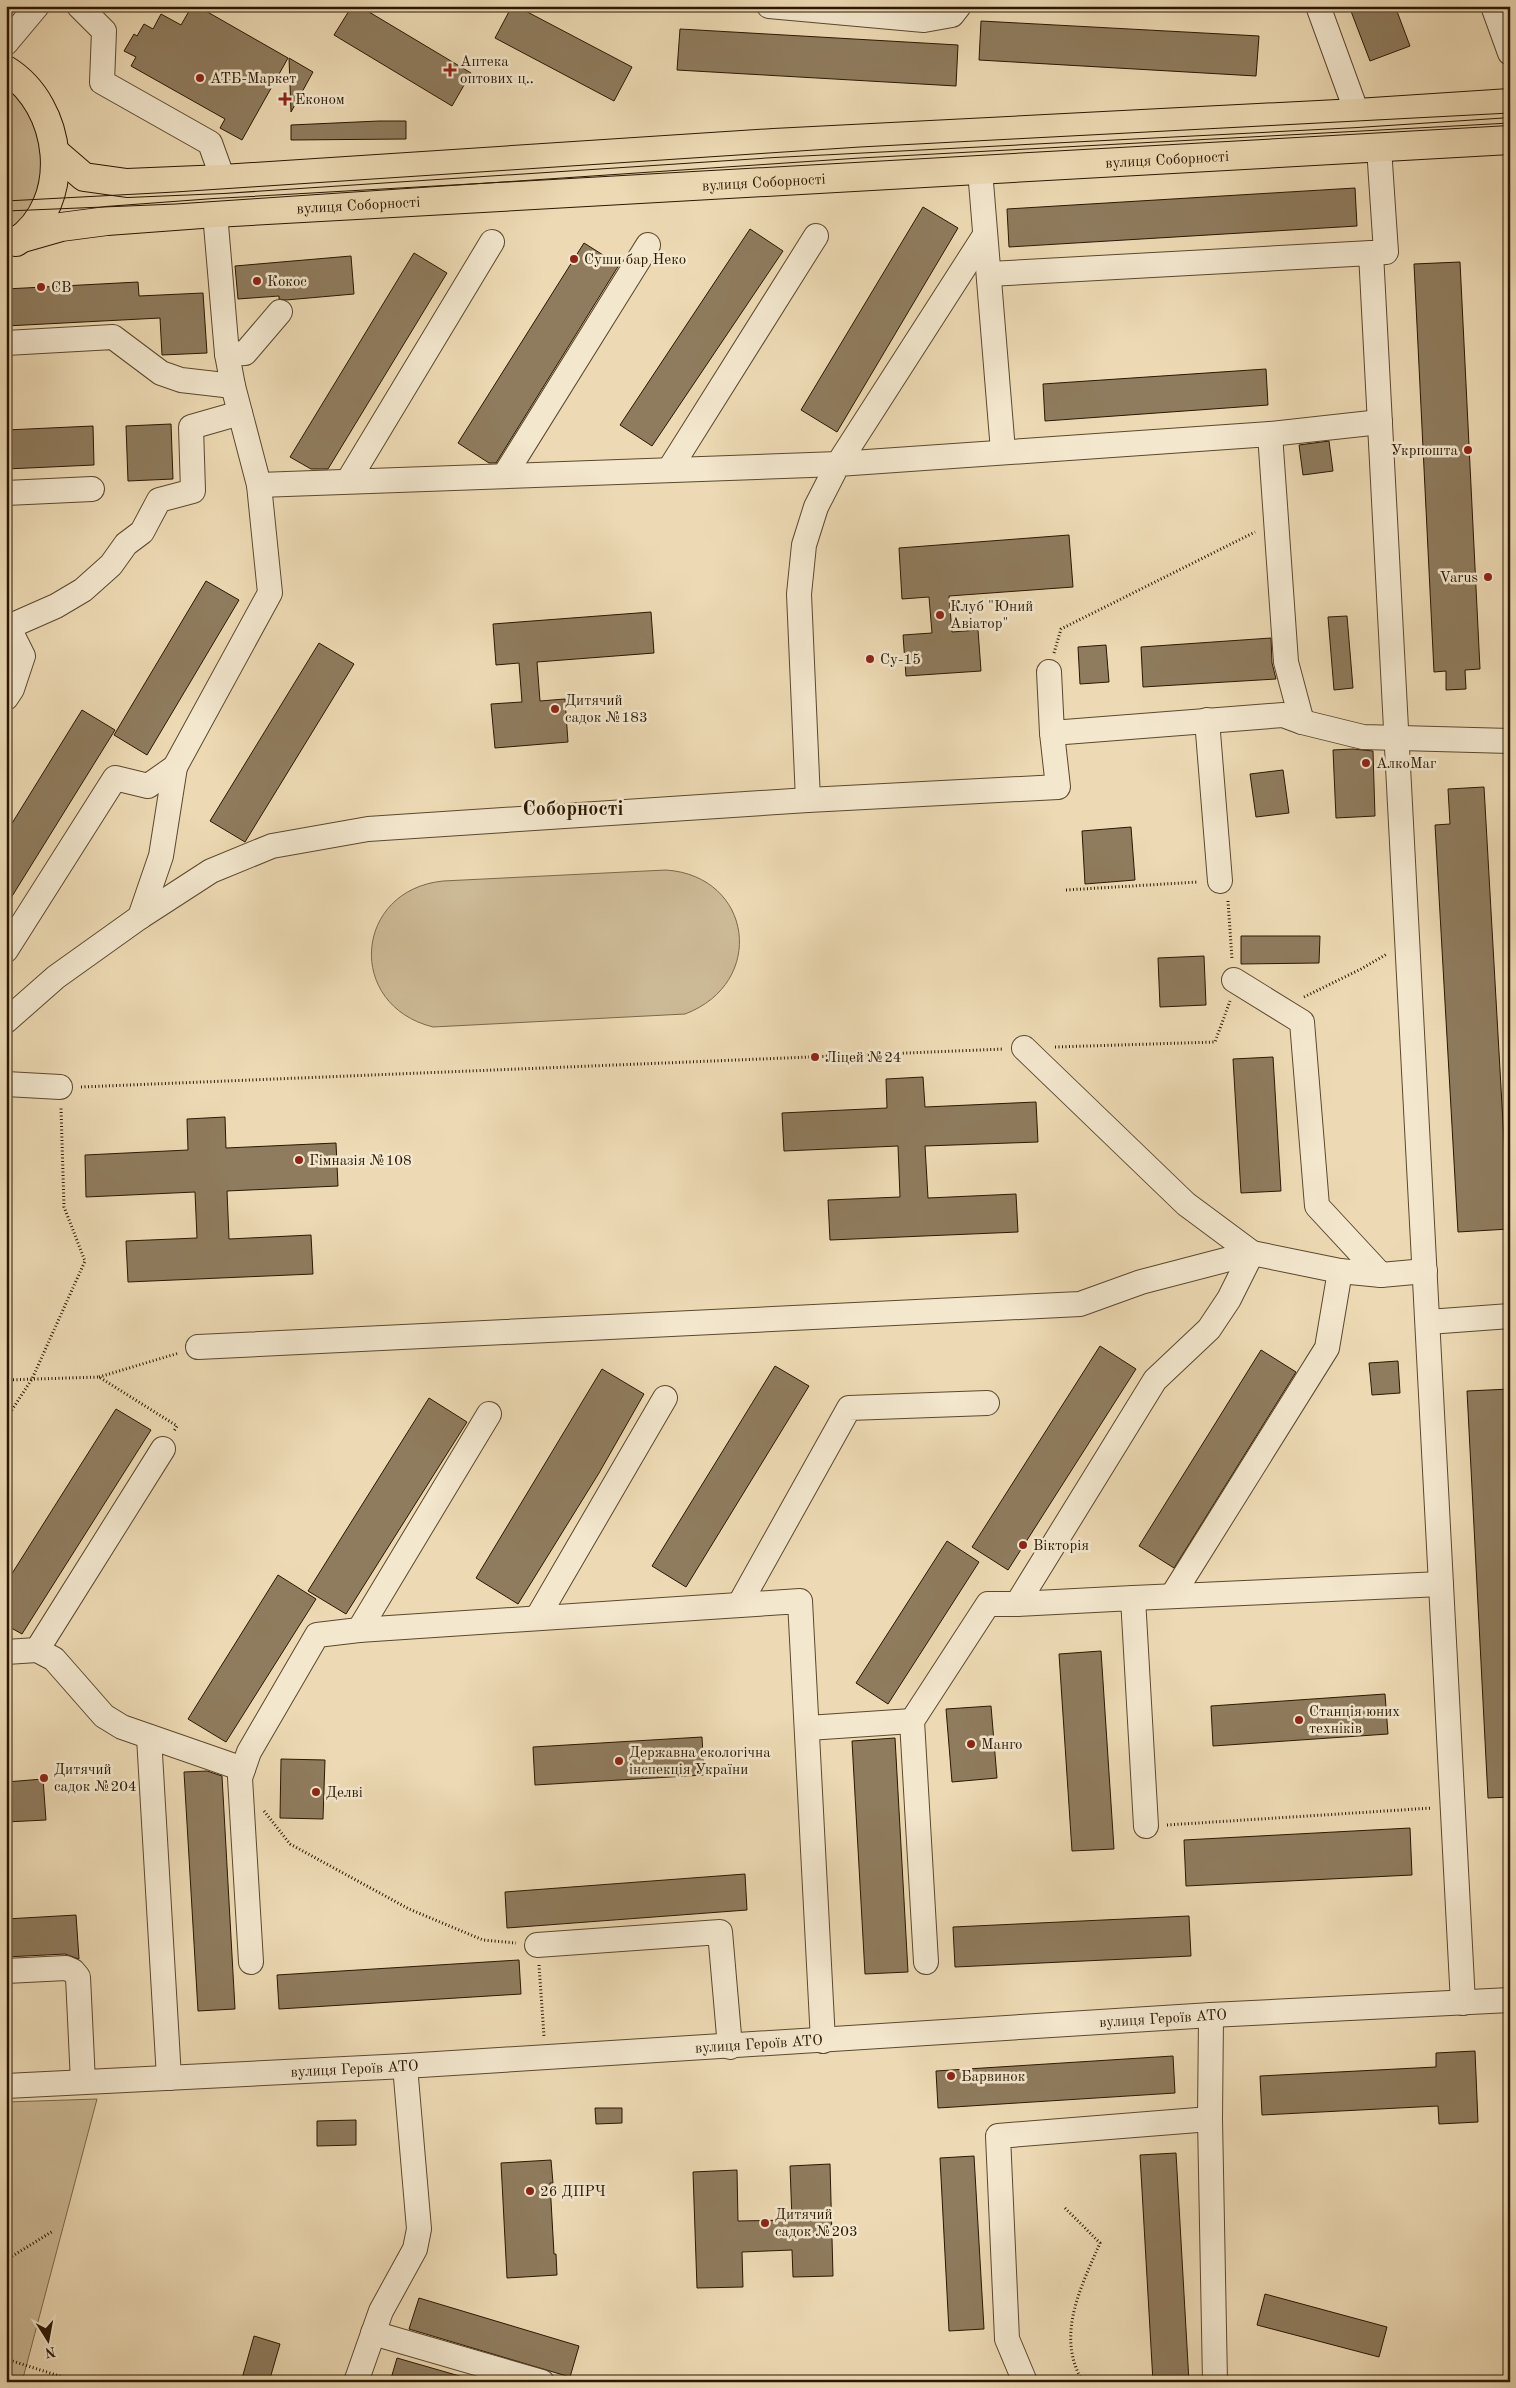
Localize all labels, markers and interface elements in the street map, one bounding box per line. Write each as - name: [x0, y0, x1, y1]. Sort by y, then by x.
- place label: Аптека оптових ц‥: [460, 55, 534, 87]
- marker: Аптека оптових ц‥: [444, 64, 456, 76]
- marker: АТБ-Маркет: [194, 72, 206, 84]
- place label: АТБ-Маркет: [210, 72, 296, 87]
- marker: Економ: [279, 93, 291, 105]
- place label: Економ: [295, 93, 345, 108]
- street label: вулиця Соборності: [1105, 150, 1229, 172]
- street label: вулиця Соборності: [702, 173, 826, 195]
- street label: вулиця Соборності: [296, 195, 421, 217]
- marker: Суши бар Неко: [568, 253, 580, 265]
- place label: Суши бар Неко: [584, 253, 686, 268]
- marker: Кокос: [251, 275, 263, 287]
- place label: Кокос: [267, 275, 307, 290]
- marker: СВ: [35, 281, 47, 293]
- place label: СВ: [51, 281, 71, 296]
- place label: Укрпошта: [1391, 444, 1459, 459]
- marker: Укрпошта: [1462, 444, 1474, 456]
- place label: Varus: [1440, 571, 1478, 586]
- marker: Varus: [1482, 571, 1494, 583]
- place label: Клуб "Юний Авіатор": [950, 600, 1033, 632]
- marker: Клуб "Юний Авіатор": [934, 609, 946, 621]
- marker: Су-15: [864, 653, 876, 665]
- place label: Су-15: [880, 653, 921, 668]
- place label: Дитячий садок №183: [565, 694, 648, 726]
- marker: Дитячий садок №183: [549, 703, 561, 715]
- marker: АлкоМаг: [1360, 757, 1372, 769]
- place label: АлкоМаг: [1376, 757, 1437, 772]
- district label: Соборності: [523, 800, 623, 820]
- marker: Ліцей №24: [809, 1051, 821, 1063]
- place label: Ліцей №24: [825, 1051, 902, 1066]
- marker: Гімназія №108: [293, 1154, 305, 1166]
- place label: Гімназія №108: [309, 1154, 412, 1169]
- marker: Вікторія: [1017, 1539, 1029, 1551]
- place label: Вікторія: [1033, 1539, 1089, 1554]
- place label: Станція юних техніків: [1309, 1705, 1400, 1737]
- marker: Станція юних техніків: [1293, 1714, 1305, 1726]
- marker: Манго: [965, 1738, 977, 1750]
- place label: Манго: [981, 1738, 1022, 1753]
- place label: Державна екологічна інспекція України: [629, 1746, 771, 1778]
- marker: Державна екологічна інспекція України: [613, 1755, 625, 1767]
- place label: Дитячий садок №204: [54, 1763, 137, 1795]
- marker: Дитячий садок №204: [38, 1772, 50, 1784]
- marker: Делві: [310, 1786, 322, 1798]
- place label: Делві: [326, 1786, 363, 1801]
- street label: вулиця Героїв АТО: [1099, 2008, 1227, 2031]
- street label: вулиця Героїв АТО: [695, 2034, 823, 2057]
- street label: вулиця Героїв АТО: [290, 2059, 419, 2081]
- marker: Барвинок: [945, 2070, 957, 2082]
- place label: Барвинок: [961, 2070, 1026, 2085]
- marker: 26 ДПРЧ: [524, 2185, 536, 2197]
- place label: 26 ДПРЧ: [540, 2185, 606, 2200]
- place label: Дитячий садок №203: [775, 2208, 858, 2240]
- marker: Дитячий садок №203: [759, 2217, 771, 2229]
- north arrow: [22, 2316, 72, 2366]
- text: N: [43, 2344, 57, 2360]

